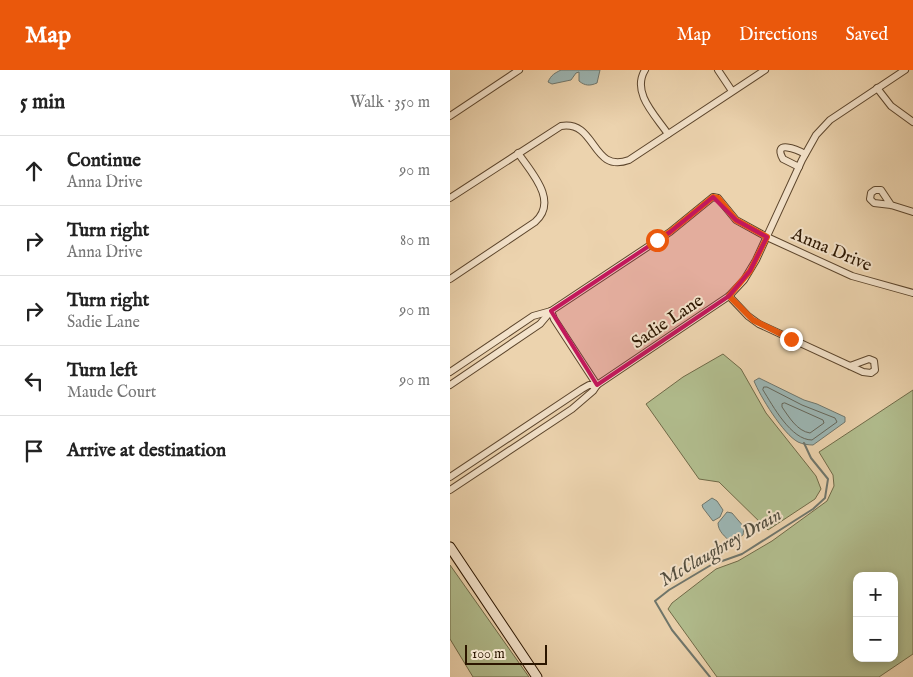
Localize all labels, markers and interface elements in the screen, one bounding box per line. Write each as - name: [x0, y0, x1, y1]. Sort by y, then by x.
- text: Map: [25, 20, 71, 51]
- text: Map: [677, 24, 711, 47]
- text: Directions: [739, 24, 817, 47]
- text: Saved: [845, 24, 888, 47]
- text: 5 min: [20, 89, 65, 116]
- text: Walk · 350 m: [350, 93, 430, 113]
- text: Continue: [67, 149, 141, 173]
- icon: ahead: [20, 157, 48, 185]
- text: 90 m: [399, 161, 430, 181]
- text: Anna Drive: [67, 173, 143, 193]
- text: Turn right: [67, 219, 149, 243]
- street label: Anna Drive: [787, 223, 875, 278]
- icon: right: [20, 227, 48, 255]
- route start: [646, 229, 669, 252]
- text: 80 m: [400, 231, 430, 251]
- text: Anna Drive: [67, 243, 143, 263]
- text: Turn right: [67, 289, 149, 313]
- street label: Sadie Lane: [627, 290, 708, 355]
- icon: right: [20, 297, 48, 325]
- text: 90 m: [399, 301, 430, 321]
- text: Sadie Lane: [67, 313, 140, 333]
- route end: [780, 328, 803, 351]
- text: Turn left: [67, 359, 138, 383]
- icon: left: [20, 367, 48, 395]
- text: 90 m: [399, 371, 430, 391]
- text: Maude Court: [67, 383, 156, 403]
- icon: arrive: [20, 437, 48, 465]
- text: Arrive at destination: [67, 439, 226, 463]
- water label: McClaughrey Drain: [655, 503, 787, 592]
- map controls: [853, 572, 898, 662]
- button: +: [853, 572, 898, 617]
- button: −: [853, 617, 898, 662]
- scale bar: [465, 642, 548, 665]
- text: 100 m: [472, 645, 505, 663]

